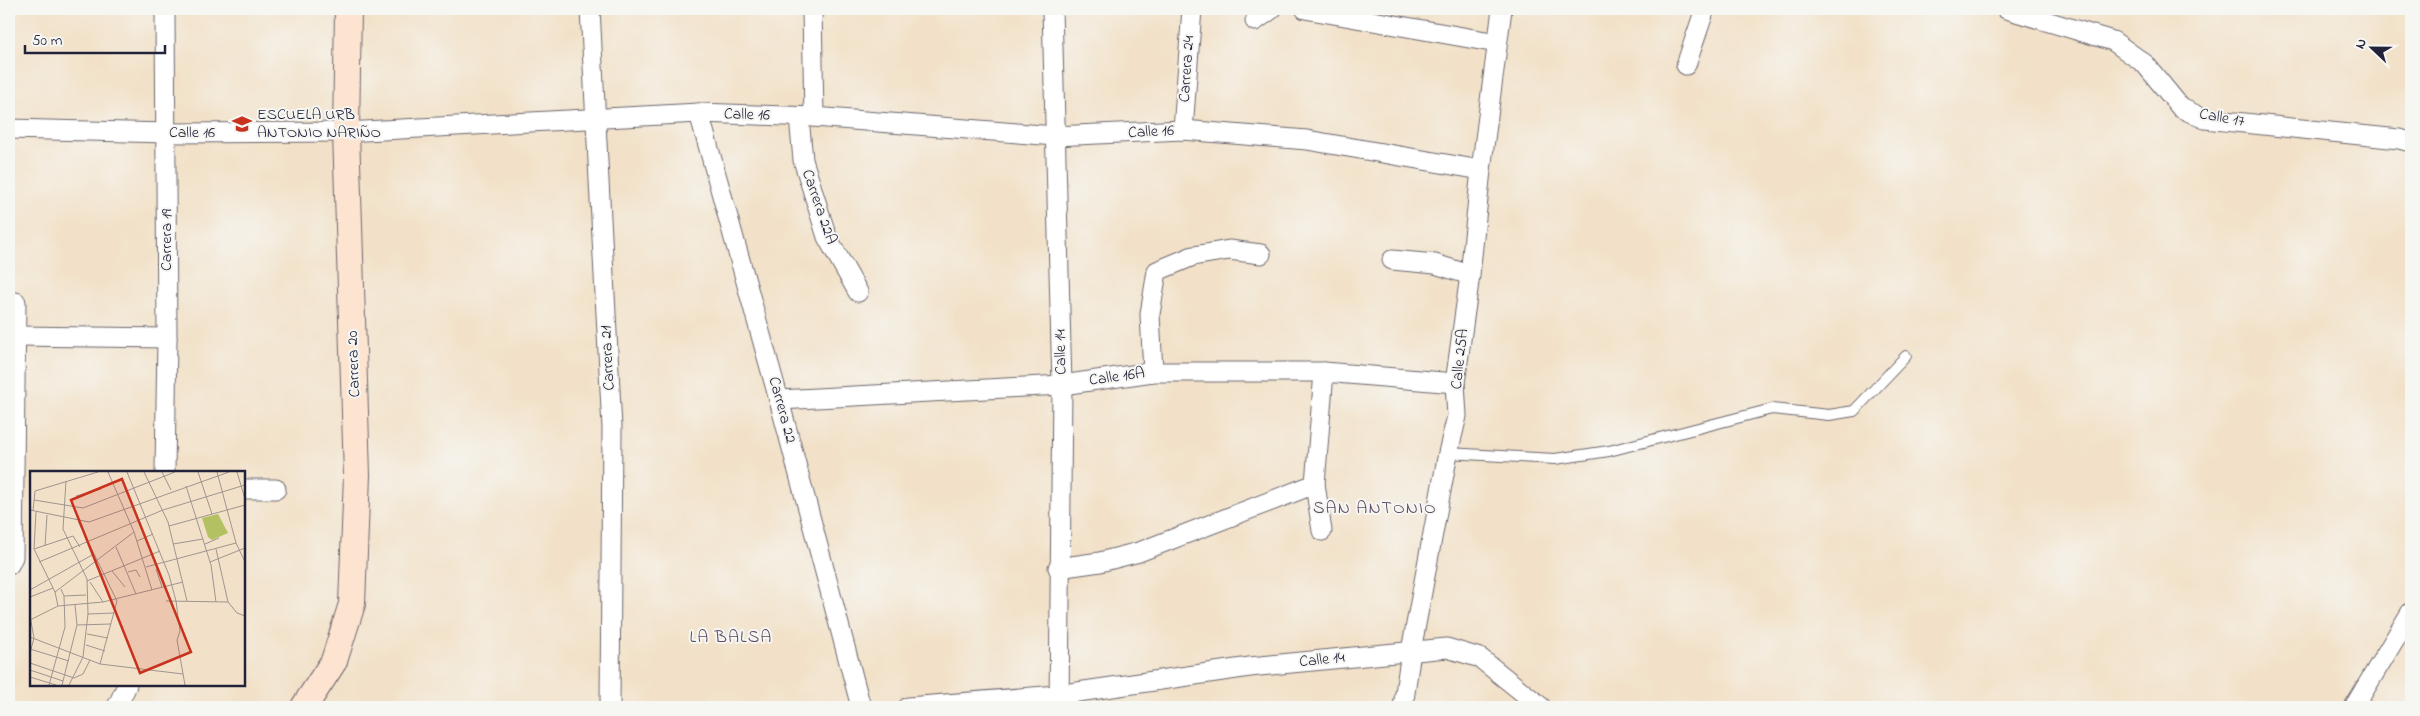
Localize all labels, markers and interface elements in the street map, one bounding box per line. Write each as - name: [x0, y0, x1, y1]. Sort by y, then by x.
- scale bar: [25, 22, 165, 54]
- north arrow: [2348, 22, 2398, 72]
- text: 50 m: [32, 30, 63, 52]
- street label: Carrera 24: [1173, 35, 1201, 103]
- text: N: [2350, 35, 2373, 52]
- street label: Calle 16: [724, 102, 770, 128]
- street label: Calle 17: [2197, 102, 2247, 134]
- place label: ESCUELA URB ANTONIO NARIÑO: [257, 103, 381, 145]
- school or university icon: ESCUELA URB ANTONIO NARIÑO: [231, 113, 253, 135]
- street label: Calle 16: [1127, 119, 1175, 145]
- street label: Calle 16: [169, 121, 215, 145]
- street label: Carrera 22A: [795, 166, 843, 248]
- street label: Carrera 19: [155, 209, 179, 271]
- street label: Carrera 21: [594, 325, 622, 391]
- street label: Calle 25A: [1445, 327, 1475, 391]
- street label: Calle 14: [1049, 329, 1073, 375]
- street label: Carrera 20: [341, 330, 367, 398]
- street label: Calle 16A: [1088, 361, 1147, 393]
- street label: Carrera 22: [762, 374, 802, 446]
- inset map: [30, 471, 245, 686]
- district label: SAN ANTONIO: [1313, 496, 1437, 522]
- district label: LA BALSA: [690, 625, 772, 651]
- street label: Calle 14: [1298, 646, 1346, 674]

